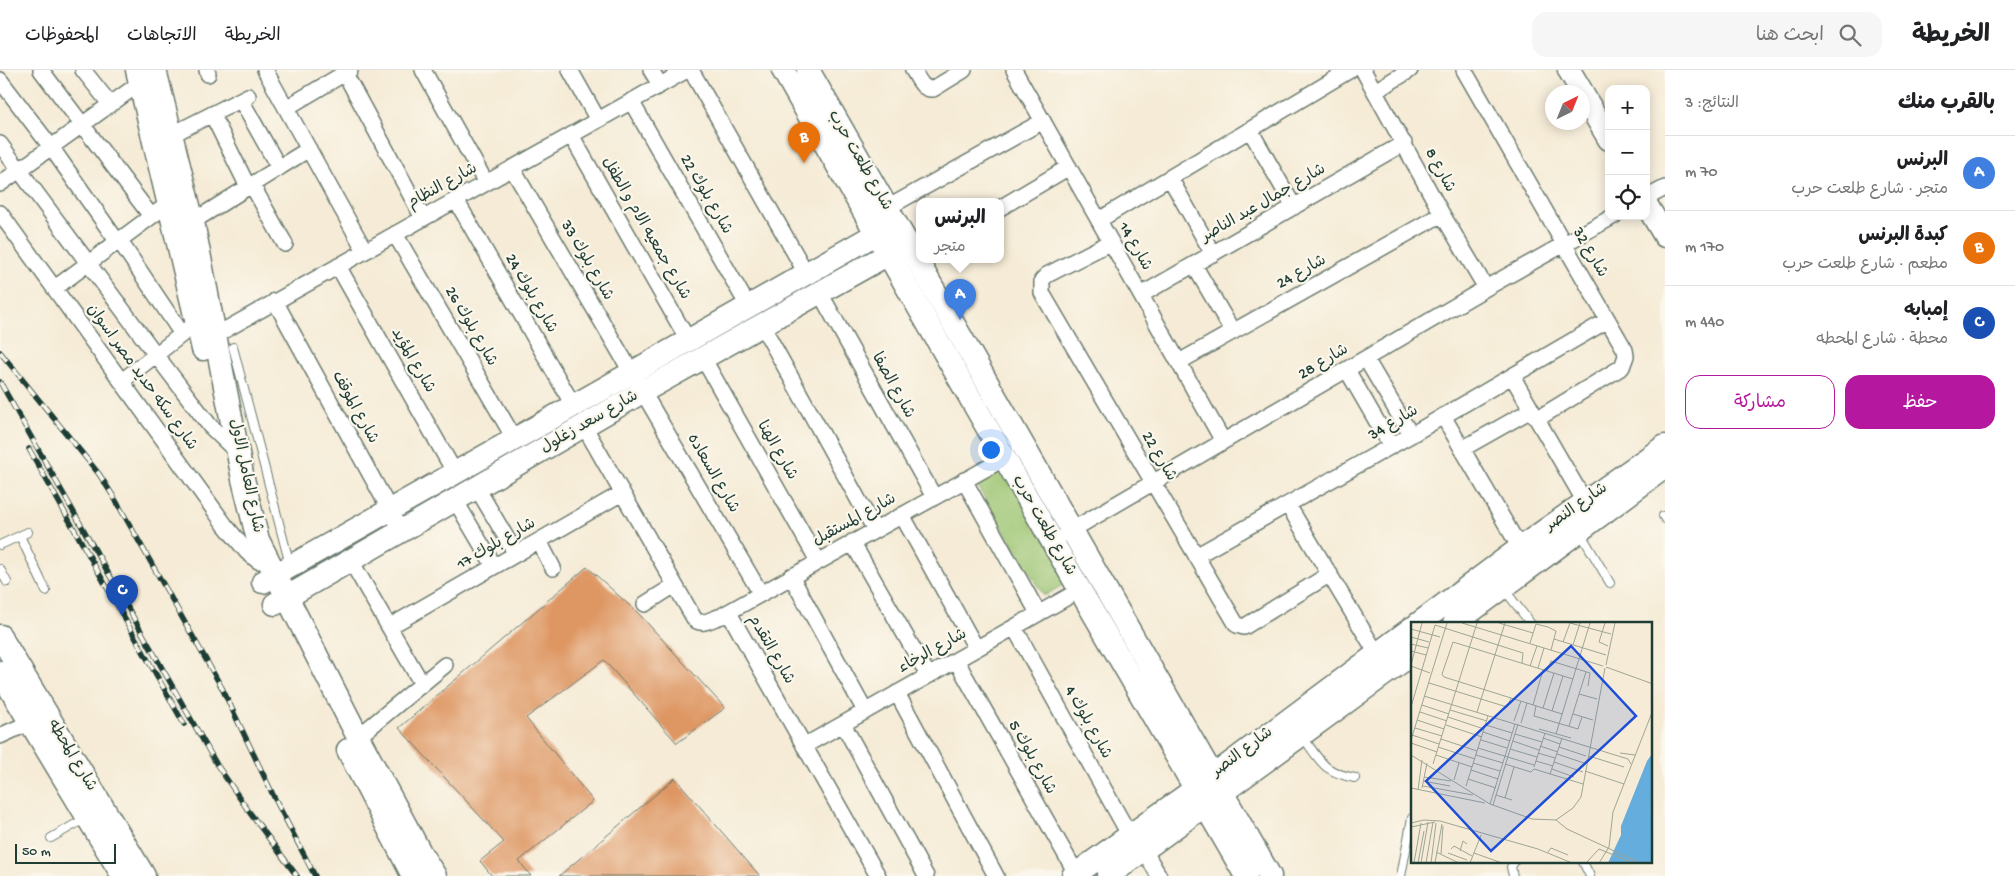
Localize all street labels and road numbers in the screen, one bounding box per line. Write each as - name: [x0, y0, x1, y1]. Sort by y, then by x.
- street label: شارع طلعت حرب: [823, 107, 895, 215]
- street label: شارع 8: [1420, 146, 1458, 196]
- street label: شارع بلوك 22: [675, 152, 735, 238]
- street label: شارع جمعيه الام و الطفل: [596, 154, 694, 304]
- street label: شارع النظام: [405, 160, 481, 214]
- street label: شارع جمال عبد الناصر: [1197, 161, 1330, 248]
- street label: شارع بلوك 33: [555, 217, 617, 305]
- street label: شارع 14: [1112, 219, 1155, 275]
- street label: شارع 32: [1567, 224, 1611, 281]
- street label: شارع بلوك 24: [500, 251, 560, 337]
- street label: شارع 24: [1274, 252, 1330, 294]
- street label: شارع بلوك 26: [440, 284, 500, 370]
- street label: شارع سكه حديد مصر اسوان: [81, 301, 201, 455]
- street label: شارع المؤيد: [386, 325, 438, 397]
- street label: شارع 28: [1295, 341, 1353, 385]
- street label: شارع الصفا: [866, 350, 918, 422]
- street label: شارع الموقف: [326, 369, 382, 447]
- street label: شارع سعد زغلول: [538, 387, 642, 459]
- street label: شارع 34: [1365, 402, 1422, 446]
- street label: شارع العامل الاول: [224, 417, 266, 535]
- street label: شارع الهنا: [752, 418, 800, 484]
- street label: شارع 22: [1136, 429, 1180, 485]
- street label: شارع السعاده: [682, 431, 742, 517]
- street label: شارع طلعت حرب: [1007, 472, 1079, 580]
- street label: شارع النصر: [1541, 480, 1612, 538]
- street label: شارع المستقبل: [810, 489, 900, 552]
- street label: شارع بلوك 17: [453, 515, 540, 576]
- street label: شارع التقدم: [742, 612, 798, 688]
- street label: شارع الرخاء: [895, 625, 971, 679]
- street label: شارع بلوك 4: [1059, 683, 1115, 763]
- street label: شارع المحطه: [42, 717, 100, 795]
- street label: شارع بلوك 5: [1003, 718, 1059, 798]
- street label: شارع النصر: [1207, 724, 1277, 783]

